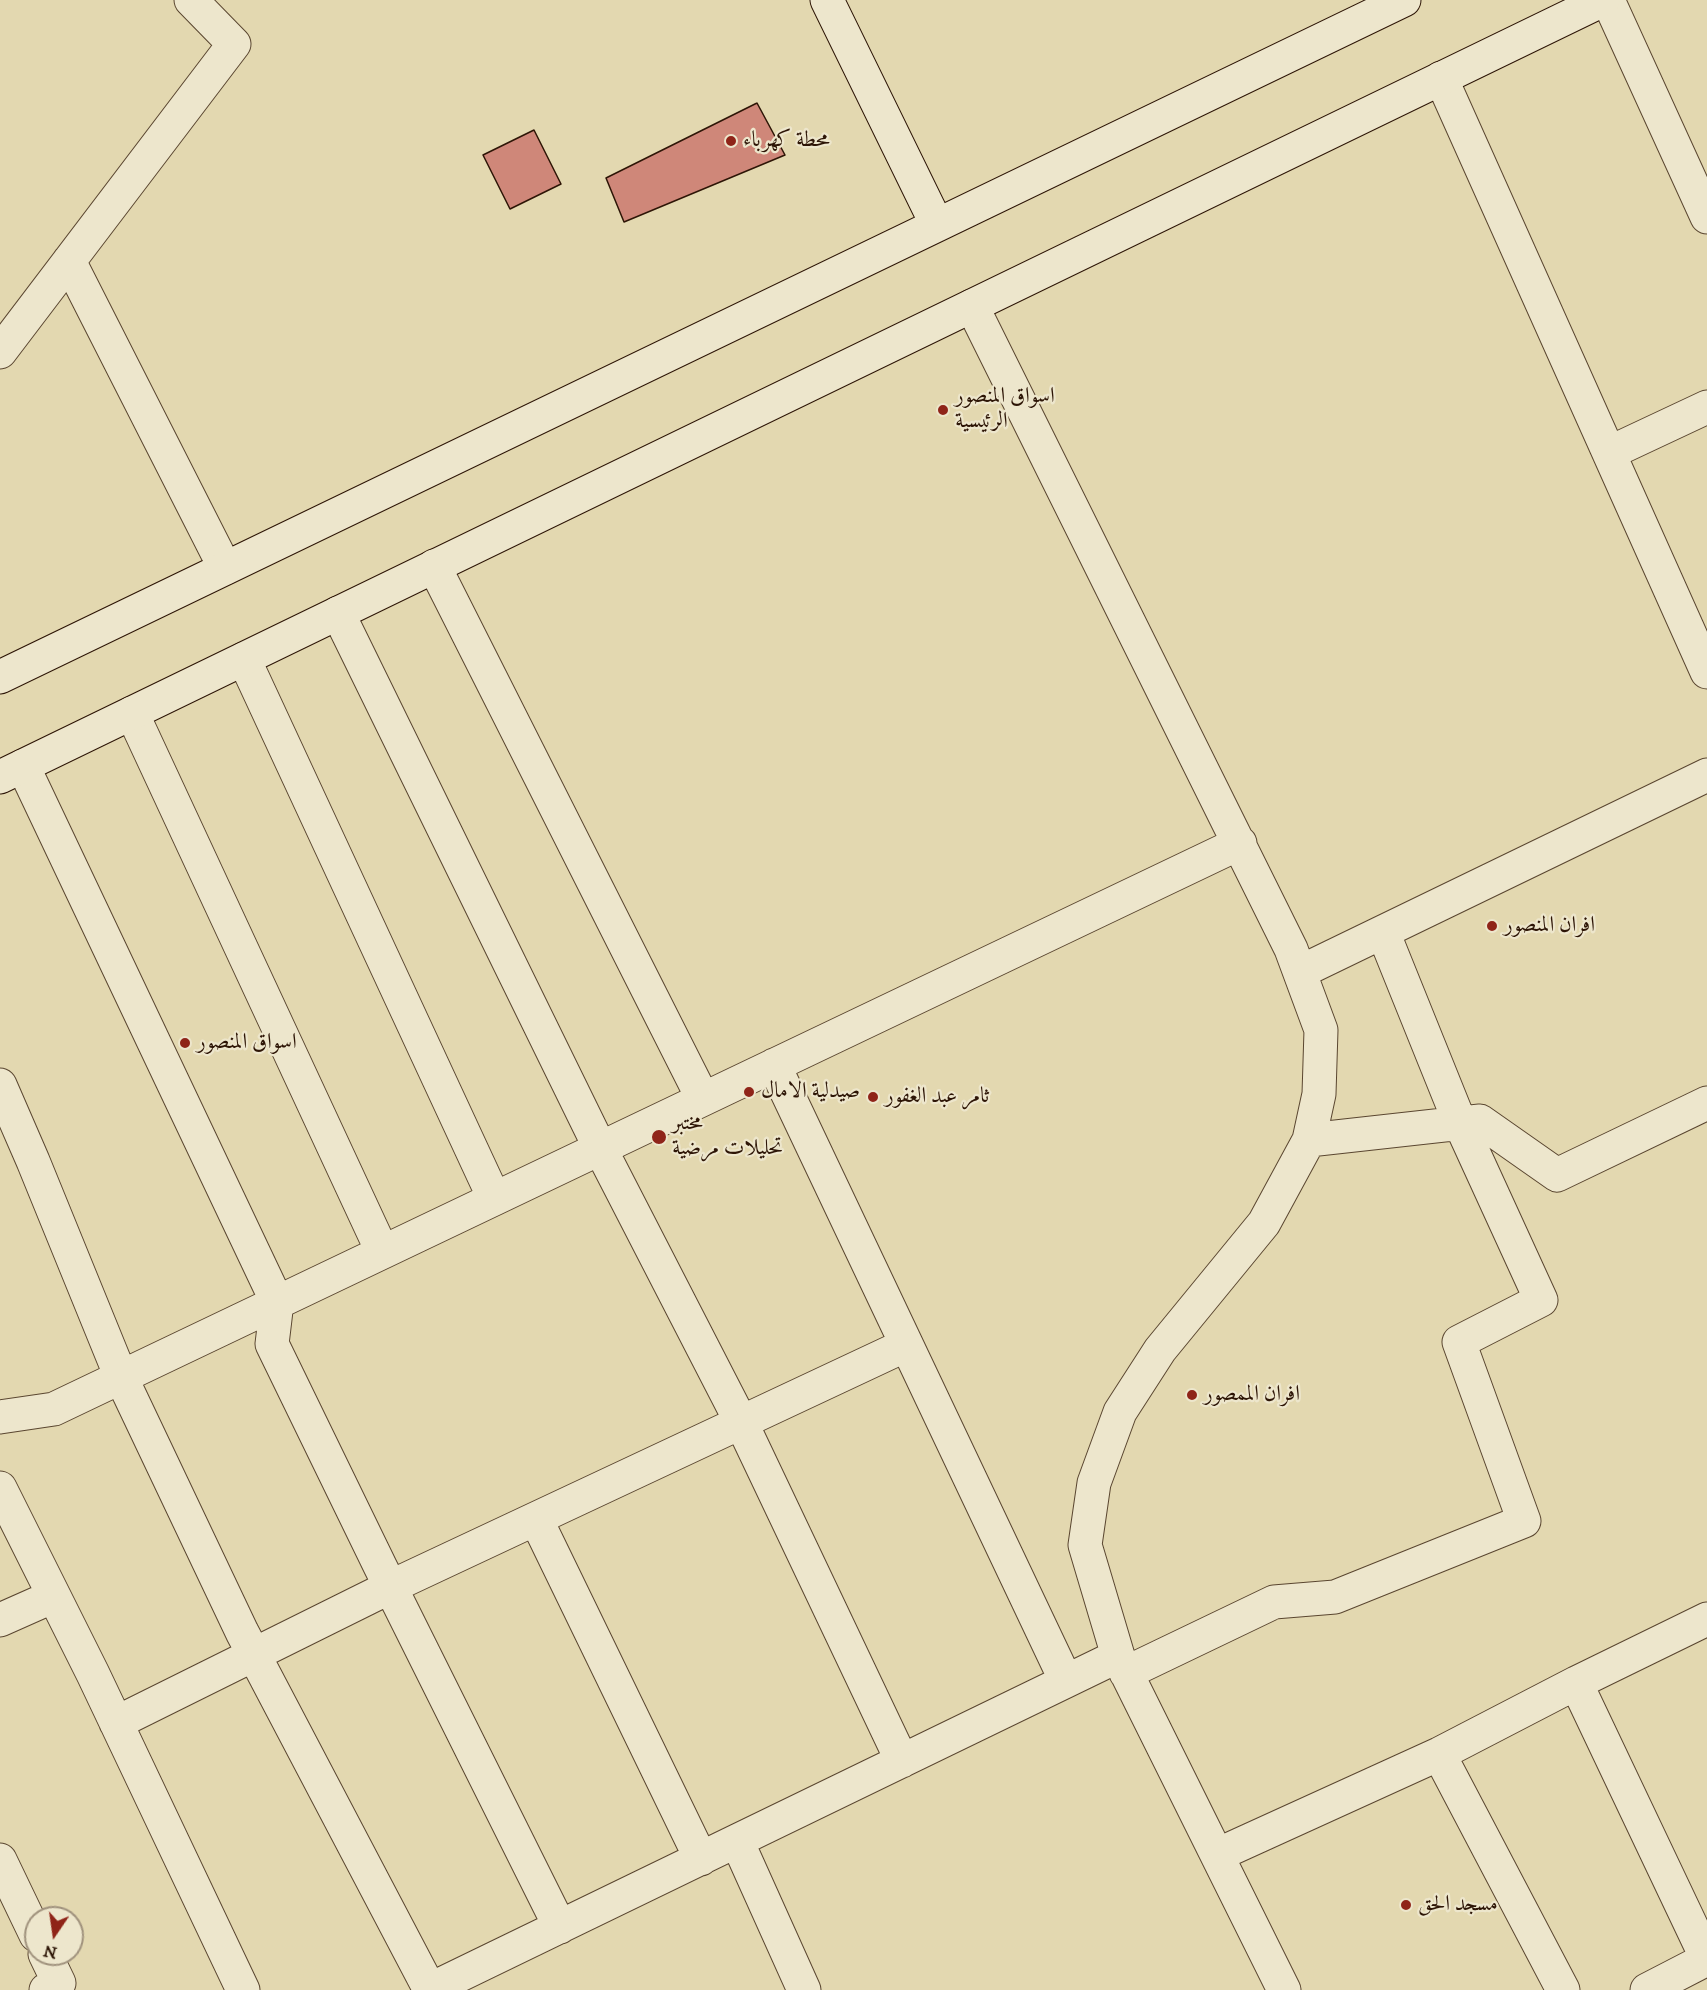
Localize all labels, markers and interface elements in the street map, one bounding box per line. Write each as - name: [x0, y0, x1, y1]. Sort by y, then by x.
- place label: محطة كهرباء: [743, 128, 830, 154]
- marker: محطة كهرباء: [724, 134, 738, 148]
- place label: اسواق المنصور الرئيسية: [955, 384, 1055, 436]
- marker: اسواق المنصور الرئيسية: [936, 403, 950, 417]
- place label: افران المنصور: [1504, 913, 1595, 939]
- marker: افران المنصور: [1485, 919, 1499, 933]
- place label: اسواق المنصور: [197, 1030, 297, 1056]
- marker: اسواق المنصور: [178, 1036, 192, 1050]
- place label: صيدلية الامال: [761, 1079, 860, 1105]
- place label: ثامر عبد الغفور: [885, 1084, 989, 1110]
- marker: صيدلية الامال: [742, 1085, 756, 1099]
- marker: ثامر عبد الغفور: [866, 1090, 880, 1104]
- place label: مختبر تحليلات مرضية: [672, 1111, 783, 1162]
- marker: مختبر تحليلات مرضية: [650, 1128, 668, 1146]
- place label: افران الممصور: [1204, 1382, 1300, 1408]
- marker: افران الممصور: [1185, 1388, 1199, 1402]
- place label: مسجد الحق: [1418, 1892, 1498, 1918]
- marker: مسجد الحق: [1399, 1898, 1413, 1912]
- north arrow: [24, 1906, 84, 1966]
- text: N: [42, 1940, 59, 1963]

